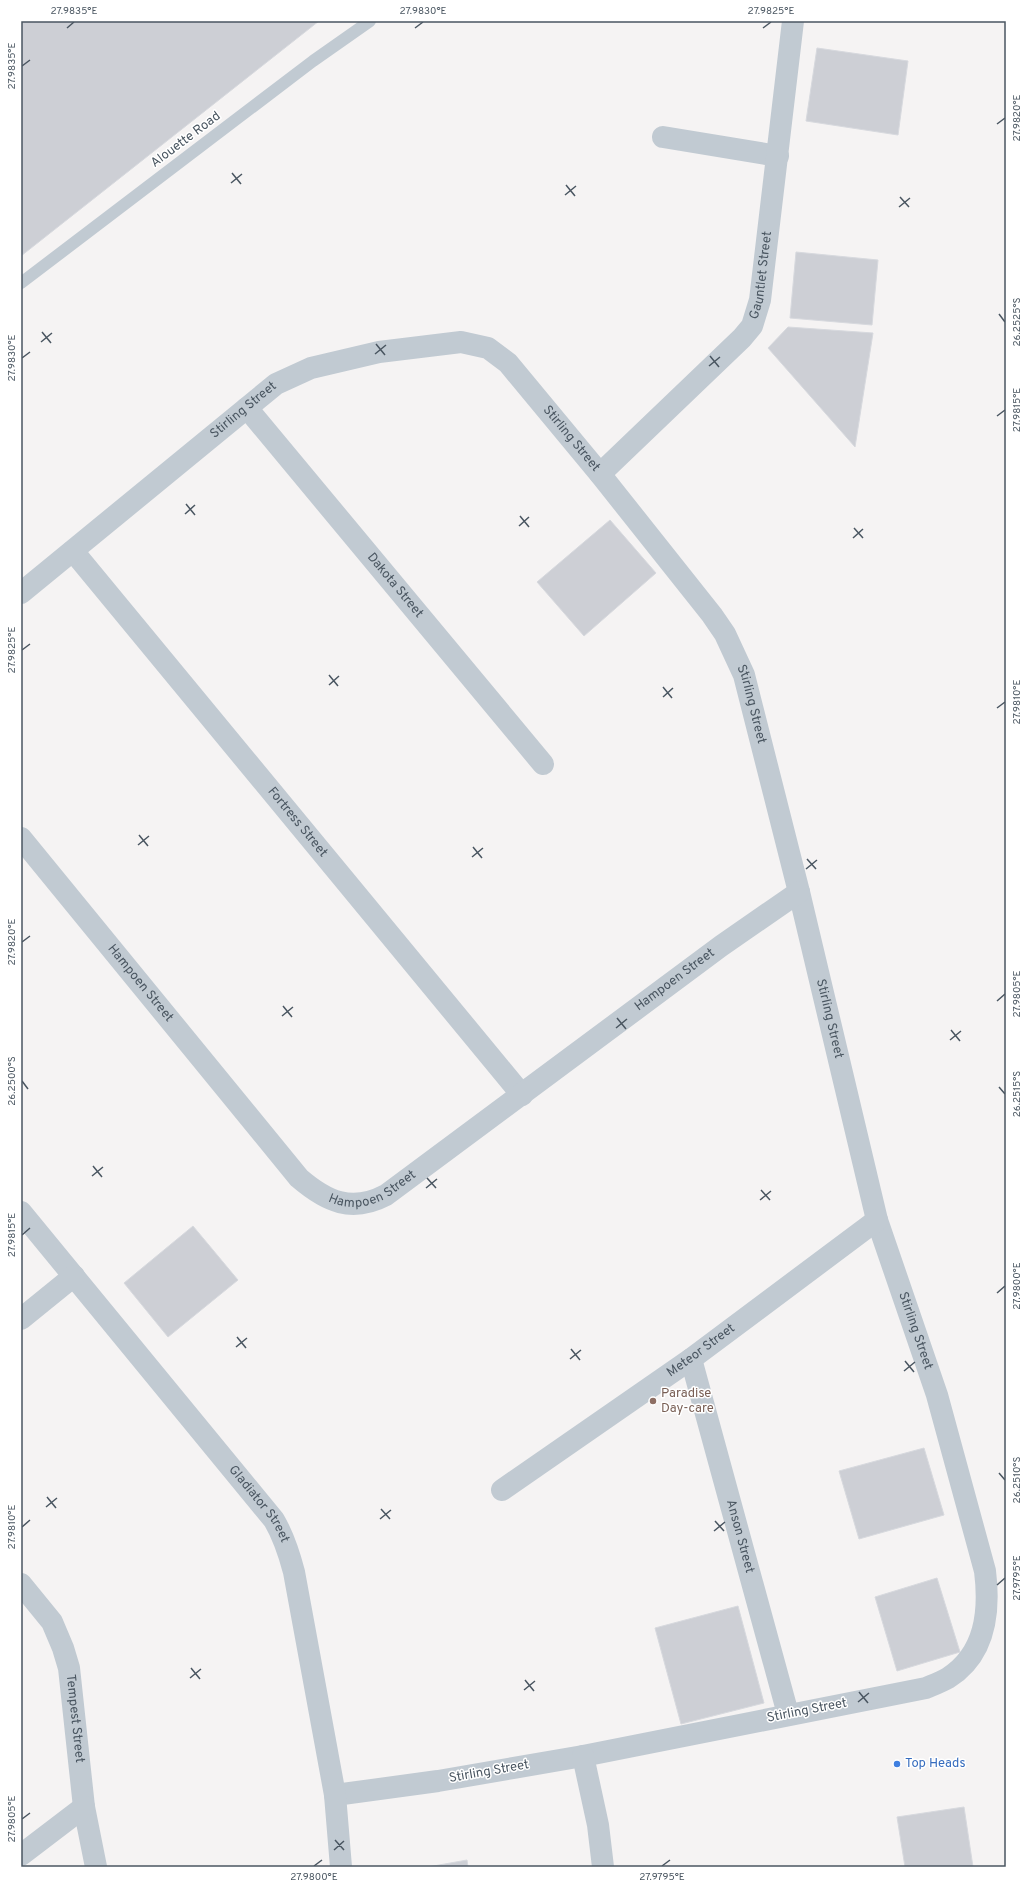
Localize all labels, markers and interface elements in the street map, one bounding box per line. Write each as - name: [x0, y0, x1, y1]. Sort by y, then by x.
- text: 27.9835°E: [51, 5, 97, 18]
- text: 27.9830°E: [400, 5, 447, 18]
- text: 27.9825°E: [748, 5, 794, 18]
- text: 27.9835°E: [6, 43, 19, 89]
- text: 27.9820°E: [1011, 94, 1024, 142]
- street label: Alouette Road: [148, 109, 224, 171]
- street label: Gauntlet Street: [746, 230, 776, 321]
- text: 26.2525°S: [1011, 297, 1024, 347]
- text: 27.9830°E: [6, 334, 19, 382]
- street label: Stirling Street: [207, 378, 280, 442]
- text: 27.9815°E: [1011, 388, 1024, 432]
- street label: Stirling Street: [539, 403, 603, 475]
- street label: Dakota Street: [363, 550, 426, 621]
- text: 27.9825°E: [6, 627, 19, 673]
- street label: Stirling Street: [732, 662, 769, 746]
- text: 27.9810°E: [1011, 680, 1024, 724]
- street label: Fortress Street: [264, 784, 331, 861]
- text: 27.9820°E: [6, 918, 19, 966]
- street label: Hampoen Street: [104, 942, 176, 1026]
- street label: Hampoen Street: [632, 945, 718, 1015]
- text: 27.9805°E: [1011, 970, 1024, 1018]
- street label: Stirling Street: [812, 978, 846, 1060]
- text: 26.2500°S: [6, 1056, 19, 1106]
- text: 26.2515°S: [1011, 1071, 1024, 1117]
- street label: Hampoen Street: [326, 1167, 420, 1212]
- text: 27.9815°E: [6, 1213, 19, 1257]
- text: 27.9800°E: [1011, 1262, 1024, 1310]
- street label: Stirling Street: [894, 1290, 936, 1372]
- street label: Meteor Street: [664, 1321, 739, 1381]
- place label: Paradise Day-care: [661, 1386, 714, 1417]
- marker: Paradise Day-care: [648, 1396, 658, 1406]
- text: 26.2510°S: [1011, 1457, 1024, 1503]
- street label: Gladiator Street: [225, 1462, 292, 1545]
- street label: Anson Street: [722, 1498, 757, 1575]
- text: 27.9810°E: [6, 1505, 19, 1549]
- text: 27.9795°E: [1011, 1555, 1024, 1601]
- street label: Tempest Street: [62, 1673, 87, 1764]
- street label: Stirling Street: [766, 1695, 848, 1727]
- place label: Top Heads: [905, 1756, 966, 1772]
- street label: Stirling Street: [448, 1757, 530, 1787]
- marker: Top Heads: [892, 1759, 902, 1769]
- text: 27.9805°E: [6, 1795, 19, 1843]
- text: 27.9800°E: [290, 1871, 338, 1884]
- text: 27.9795°E: [639, 1871, 685, 1884]

